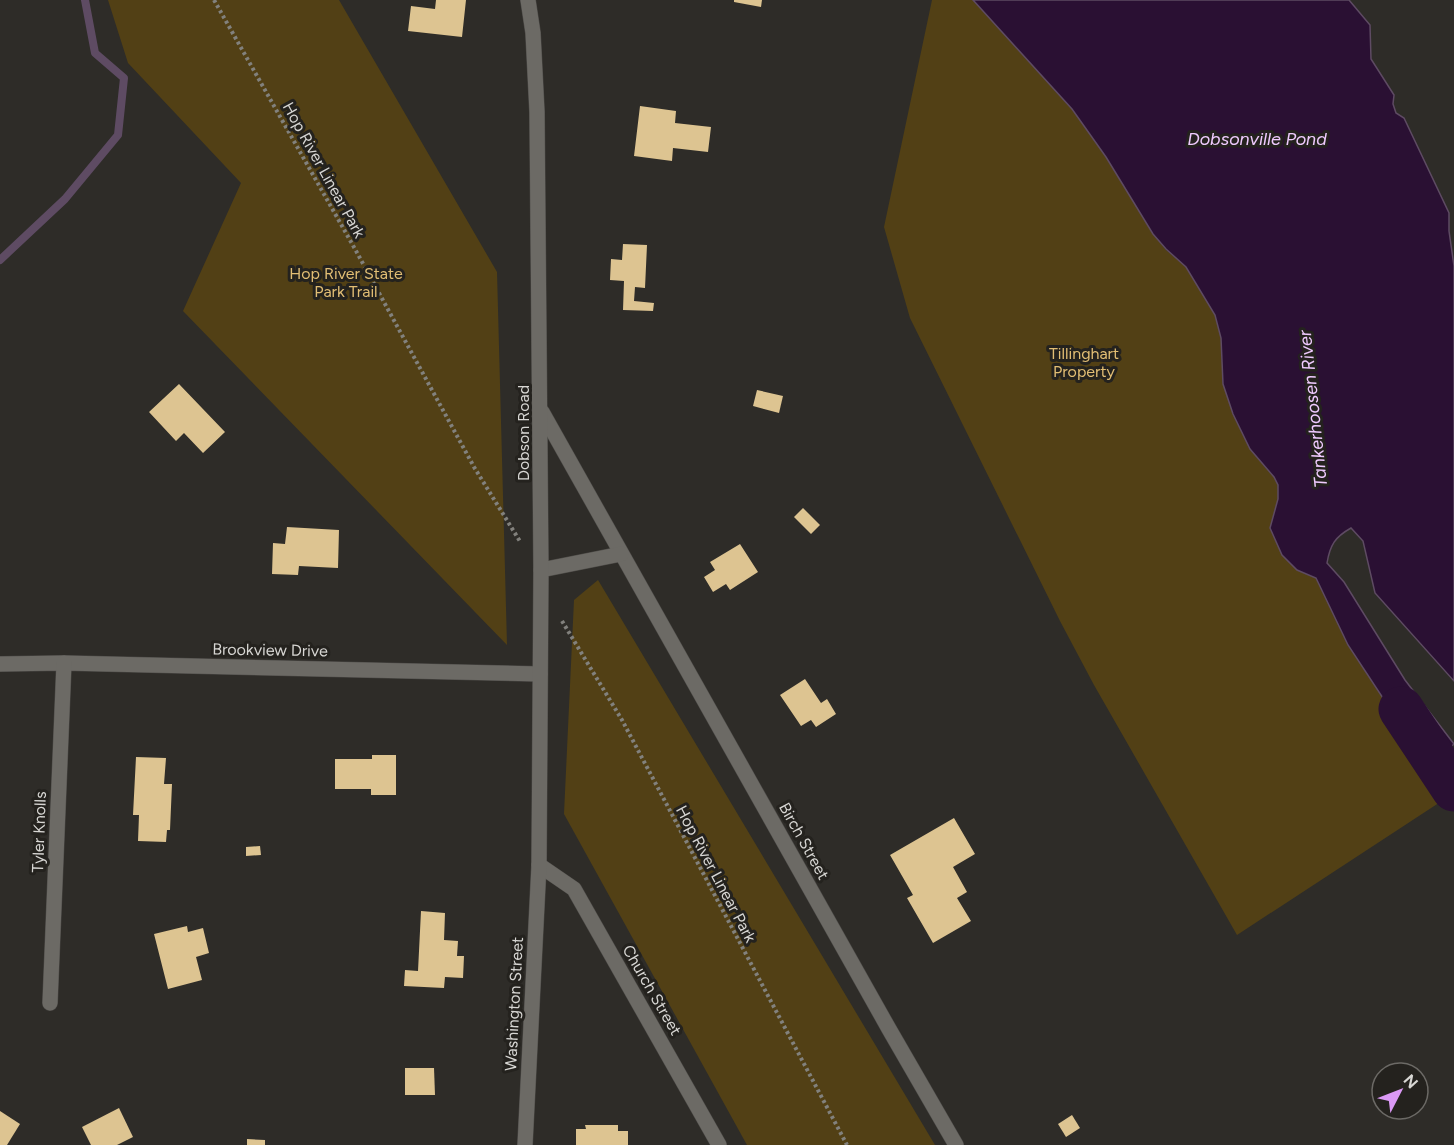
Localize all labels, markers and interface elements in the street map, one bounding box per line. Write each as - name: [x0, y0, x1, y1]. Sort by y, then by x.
- street label: Hop River Linear Park: [279, 99, 369, 241]
- water label: Dobsonville Pond: [1187, 128, 1327, 150]
- park label: Hop River State Park Trail: [289, 264, 403, 301]
- water label: Tankerhoosen River: [1294, 328, 1332, 489]
- park label: Tillinghart Property: [1049, 344, 1119, 381]
- street label: Dobson Road: [514, 385, 533, 481]
- street label: Brookview Drive: [212, 639, 328, 661]
- street label: Tyler Knolls: [28, 791, 50, 873]
- street label: Birch Street: [775, 799, 833, 883]
- street label: Hop River Linear Park: [672, 802, 760, 946]
- street label: Washington Street: [501, 936, 527, 1072]
- street label: Church Street: [618, 941, 686, 1039]
- north arrow: [1370, 1061, 1430, 1121]
- text: N: [1400, 1070, 1422, 1092]

